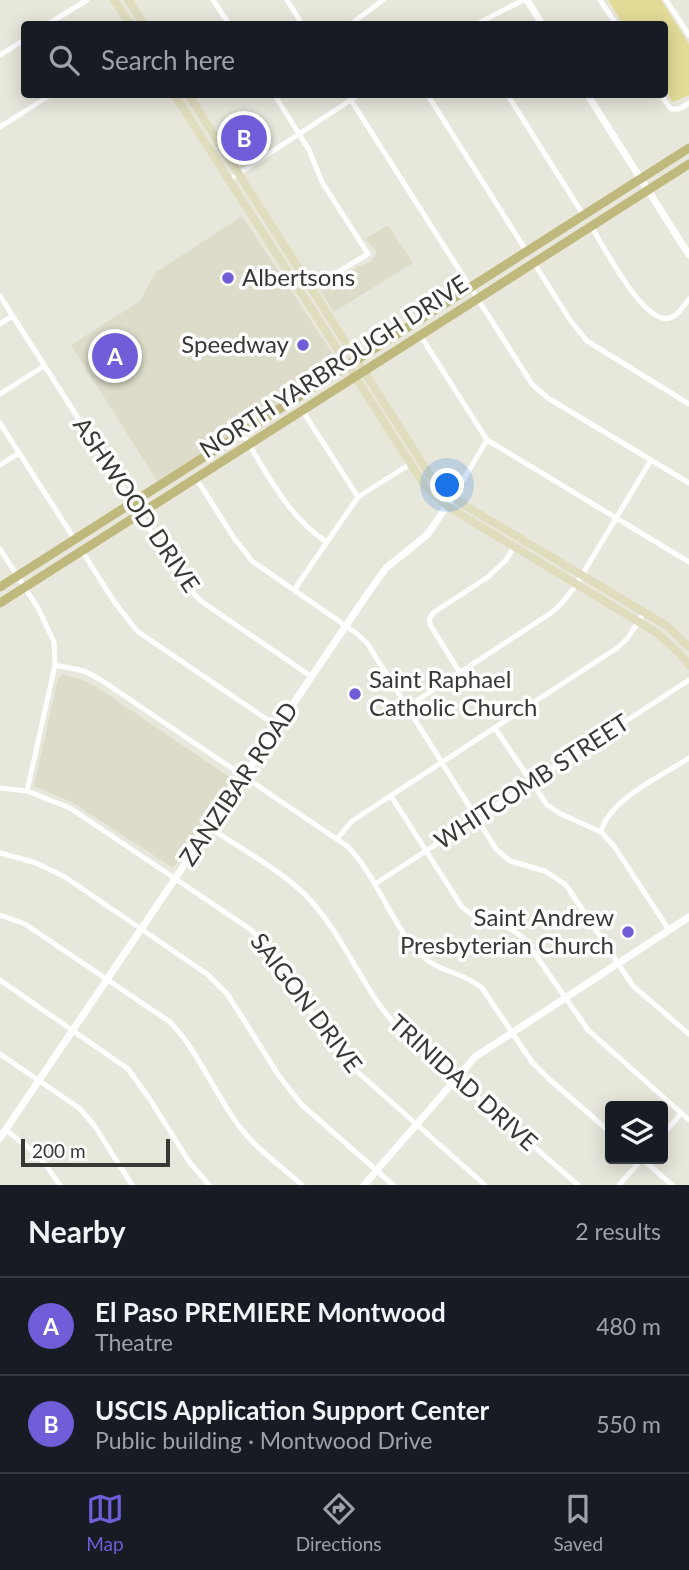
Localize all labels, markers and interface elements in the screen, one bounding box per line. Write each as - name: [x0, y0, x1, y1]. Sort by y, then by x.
- search box: [21, 21, 668, 98]
- icon: search: [45, 41, 83, 79]
- text: Search here: [101, 44, 235, 76]
- pin: B: [221, 112, 267, 164]
- place label: Albertsons: [242, 262, 355, 291]
- street label: NORTH YARBROUGH DRIVE: [194, 268, 473, 463]
- marker: Albertsons: [220, 270, 236, 286]
- place label: Speedway: [181, 329, 290, 358]
- pin: A: [92, 330, 138, 382]
- marker: Speedway: [295, 337, 311, 353]
- street label: ASHWOOD DRIVE: [68, 411, 207, 597]
- your location: [430, 468, 464, 502]
- place label: Saint Raphael Catholic Church: [369, 664, 537, 721]
- marker: Saint Raphael Catholic Church: [347, 686, 363, 702]
- street label: ZANZIBAR ROAD: [172, 696, 303, 870]
- street label: WHITCOMB STREET: [428, 707, 634, 855]
- place label: Saint Andrew Presbyterian Church: [400, 902, 614, 959]
- marker: Saint Andrew Presbyterian Church: [620, 924, 636, 940]
- street label: SAIGON DRIVE: [245, 927, 369, 1078]
- street label: TRINIDAD DRIVE: [384, 1008, 544, 1156]
- map controls: [605, 1101, 668, 1164]
- button: layers: [605, 1101, 668, 1164]
- scale bar: [21, 1136, 170, 1168]
- text: 200 m: [32, 1139, 86, 1162]
- text: Nearby: [28, 1213, 126, 1249]
- text: 2 results: [575, 1217, 661, 1245]
- text: El Paso PREMIERE Montwood: [95, 1296, 446, 1328]
- text: A: [43, 1312, 59, 1340]
- text: 480 m: [596, 1312, 661, 1340]
- text: Theatre: [95, 1328, 173, 1356]
- text: USCIS Application Support Center: [95, 1394, 489, 1426]
- text: B: [43, 1410, 59, 1438]
- text: 550 m: [596, 1410, 661, 1438]
- text: Public building · Montwood Drive: [95, 1426, 432, 1454]
- tab: Map: [86, 1490, 124, 1555]
- tab: Directions: [296, 1490, 382, 1555]
- tab: Saved: [553, 1490, 603, 1555]

